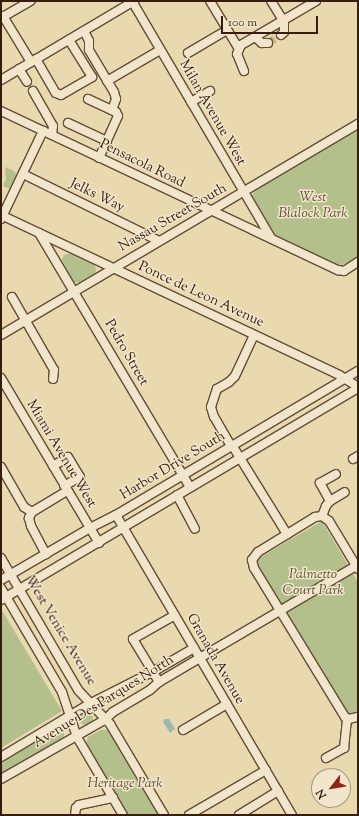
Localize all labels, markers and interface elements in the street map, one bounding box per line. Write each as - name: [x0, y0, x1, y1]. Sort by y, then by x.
- scale bar: [223, 8, 320, 34]
- text: 100 m: [228, 14, 257, 32]
- street label: Milan Avenue West: [175, 57, 249, 169]
- street label: Pensacola Road: [97, 136, 187, 192]
- street label: Jelks Way: [67, 176, 127, 216]
- street label: Nassau Street South: [116, 180, 230, 256]
- park label: West Blalock Park: [278, 190, 348, 222]
- street label: Ponce de Leon Avenue: [135, 258, 267, 332]
- street label: Pedro Street: [100, 317, 152, 389]
- street label: Miami Avenue West: [22, 397, 100, 511]
- street label: Harbor Drive South: [117, 428, 229, 504]
- park label: Palmetto Court Park: [283, 567, 343, 600]
- street label: West Venice Avenue: [21, 573, 99, 689]
- street label: Granada Avenue: [182, 611, 248, 707]
- street label: Avenue Des Parques North: [31, 652, 177, 752]
- north arrow: [311, 768, 351, 808]
- park label: Heritage Park: [88, 776, 162, 792]
- text: N: [312, 786, 331, 802]

